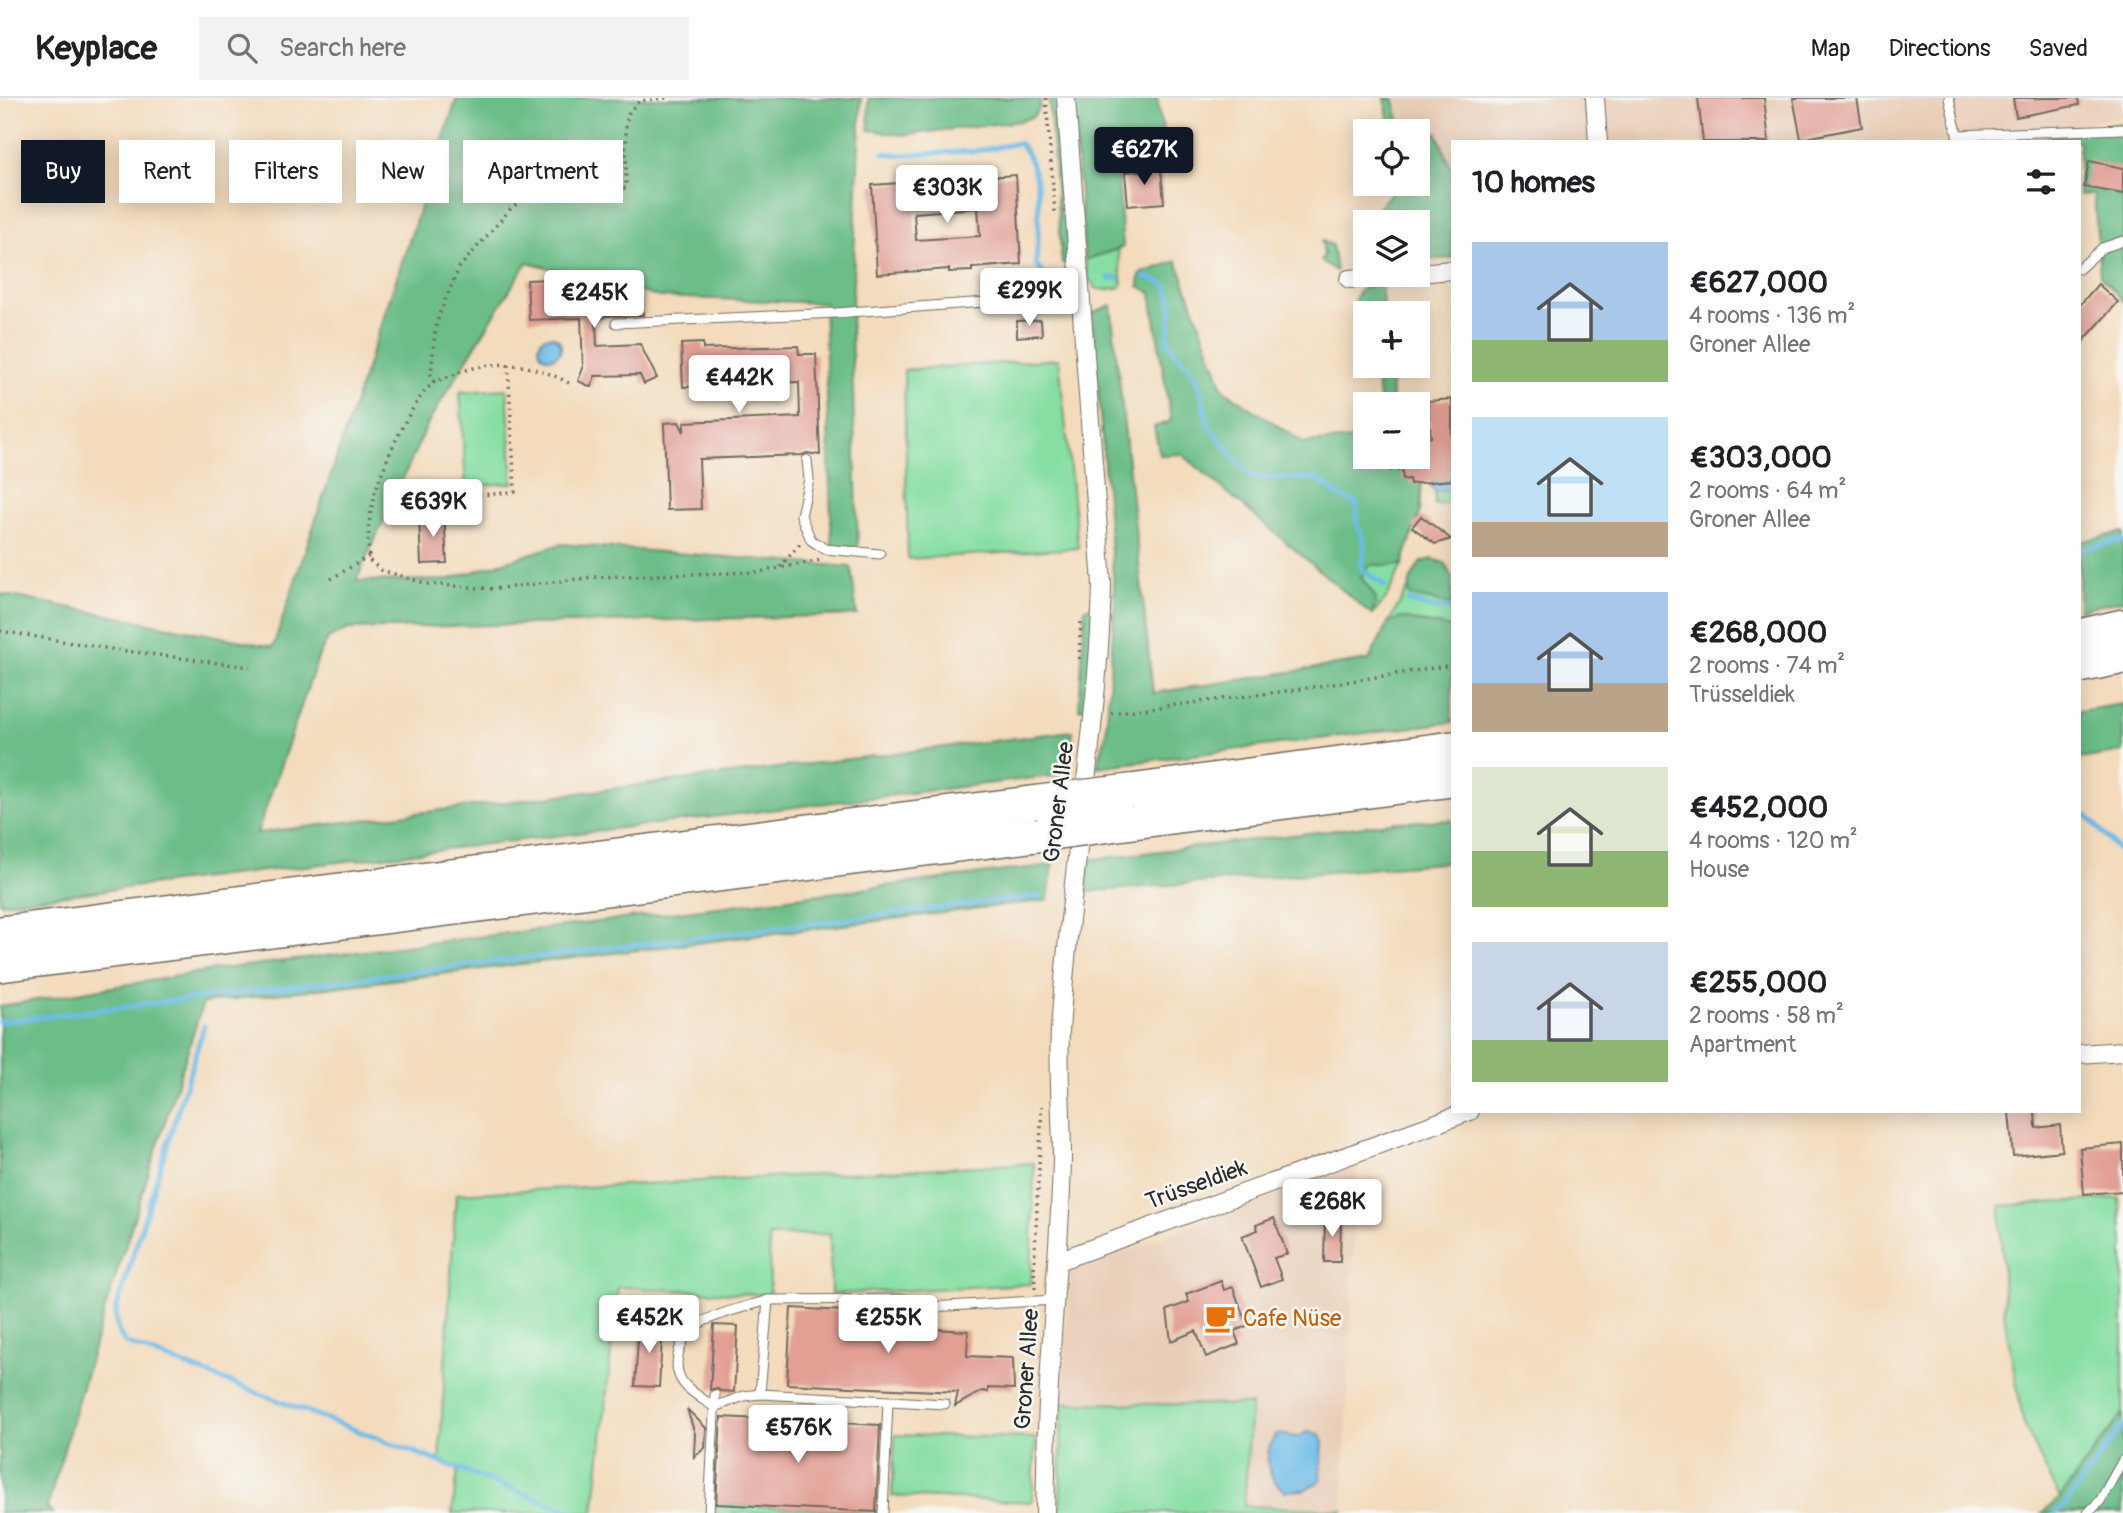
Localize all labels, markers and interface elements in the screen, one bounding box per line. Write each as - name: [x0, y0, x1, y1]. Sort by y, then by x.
- search box: [199, 17, 689, 80]
- text: Keyplace: [35, 28, 157, 69]
- icon: search: [223, 29, 261, 67]
- text: Search here: [279, 32, 406, 64]
- text: Map: [1811, 34, 1851, 63]
- text: Directions: [1889, 34, 1990, 63]
- text: Saved: [2028, 34, 2088, 63]
- map controls: [1353, 119, 1430, 469]
- button: locate: [1353, 119, 1430, 196]
- pin: €627K: [1095, 127, 1193, 187]
- text: €627K: [1110, 135, 1178, 164]
- chip: Buy: [21, 140, 105, 203]
- chip: Rent: [119, 140, 215, 203]
- chip: Filters: [229, 140, 342, 203]
- chip: New: [356, 140, 449, 203]
- chip: Apartment: [463, 140, 623, 203]
- icon: filters: [2022, 163, 2060, 201]
- text: 10 homes: [1472, 164, 1595, 201]
- pin: €303K: [898, 166, 996, 225]
- text: €303K: [912, 173, 982, 202]
- button: layers: [1353, 210, 1430, 287]
- text: €627,000: [1689, 264, 1828, 301]
- pin: €299K: [980, 268, 1078, 328]
- icon: home: [1528, 270, 1612, 354]
- pin: €245K: [545, 271, 643, 330]
- text: €299K: [996, 276, 1062, 305]
- text: €245K: [560, 278, 628, 307]
- button: +: [1353, 301, 1430, 378]
- text: 4 rooms · 136 m²: [1689, 301, 1855, 330]
- text: Groner Allee: [1689, 330, 1810, 359]
- pin: €442K: [690, 356, 788, 415]
- text: €442K: [705, 363, 773, 392]
- button: −: [1353, 392, 1430, 469]
- text: €303,000: [1689, 439, 1832, 476]
- icon: home: [1528, 445, 1612, 529]
- text: 2 rooms · 64 m²: [1689, 476, 1846, 505]
- pin: €639K: [384, 480, 482, 539]
- text: €639K: [399, 487, 467, 516]
- text: Groner Allee: [1689, 505, 1810, 534]
- text: €268,000: [1689, 614, 1827, 651]
- icon: home: [1528, 620, 1612, 704]
- text: 2 rooms · 74 m²: [1689, 651, 1845, 680]
- text: Trüsseldiek: [1689, 680, 1795, 709]
- street label: Groner Allee: [1037, 739, 1080, 864]
- text: €452,000: [1689, 789, 1828, 826]
- icon: home: [1528, 795, 1612, 879]
- text: 4 rooms · 120 m²: [1689, 826, 1858, 855]
- text: House: [1689, 855, 1749, 884]
- text: €255,000: [1689, 964, 1827, 1001]
- icon: home: [1528, 970, 1612, 1054]
- text: 2 rooms · 58 m²: [1689, 1001, 1844, 1030]
- text: Apartment: [1689, 1030, 1796, 1059]
- street label: Trüsseldiek: [1141, 1153, 1251, 1216]
- pin: €268K: [1283, 1180, 1381, 1239]
- text: €268K: [1299, 1187, 1365, 1216]
- pin: €452K: [600, 1296, 698, 1355]
- pin: €255K: [839, 1296, 937, 1355]
- cafe icon: Cafe Nüse: [1203, 1301, 1237, 1335]
- text: €452K: [615, 1303, 683, 1332]
- text: €255K: [855, 1303, 921, 1332]
- place label: Cafe Nüse: [1243, 1304, 1342, 1333]
- street label: Groner Allee: [1008, 1307, 1045, 1431]
- pin: €576K: [749, 1406, 847, 1465]
- text: €576K: [764, 1413, 832, 1442]

